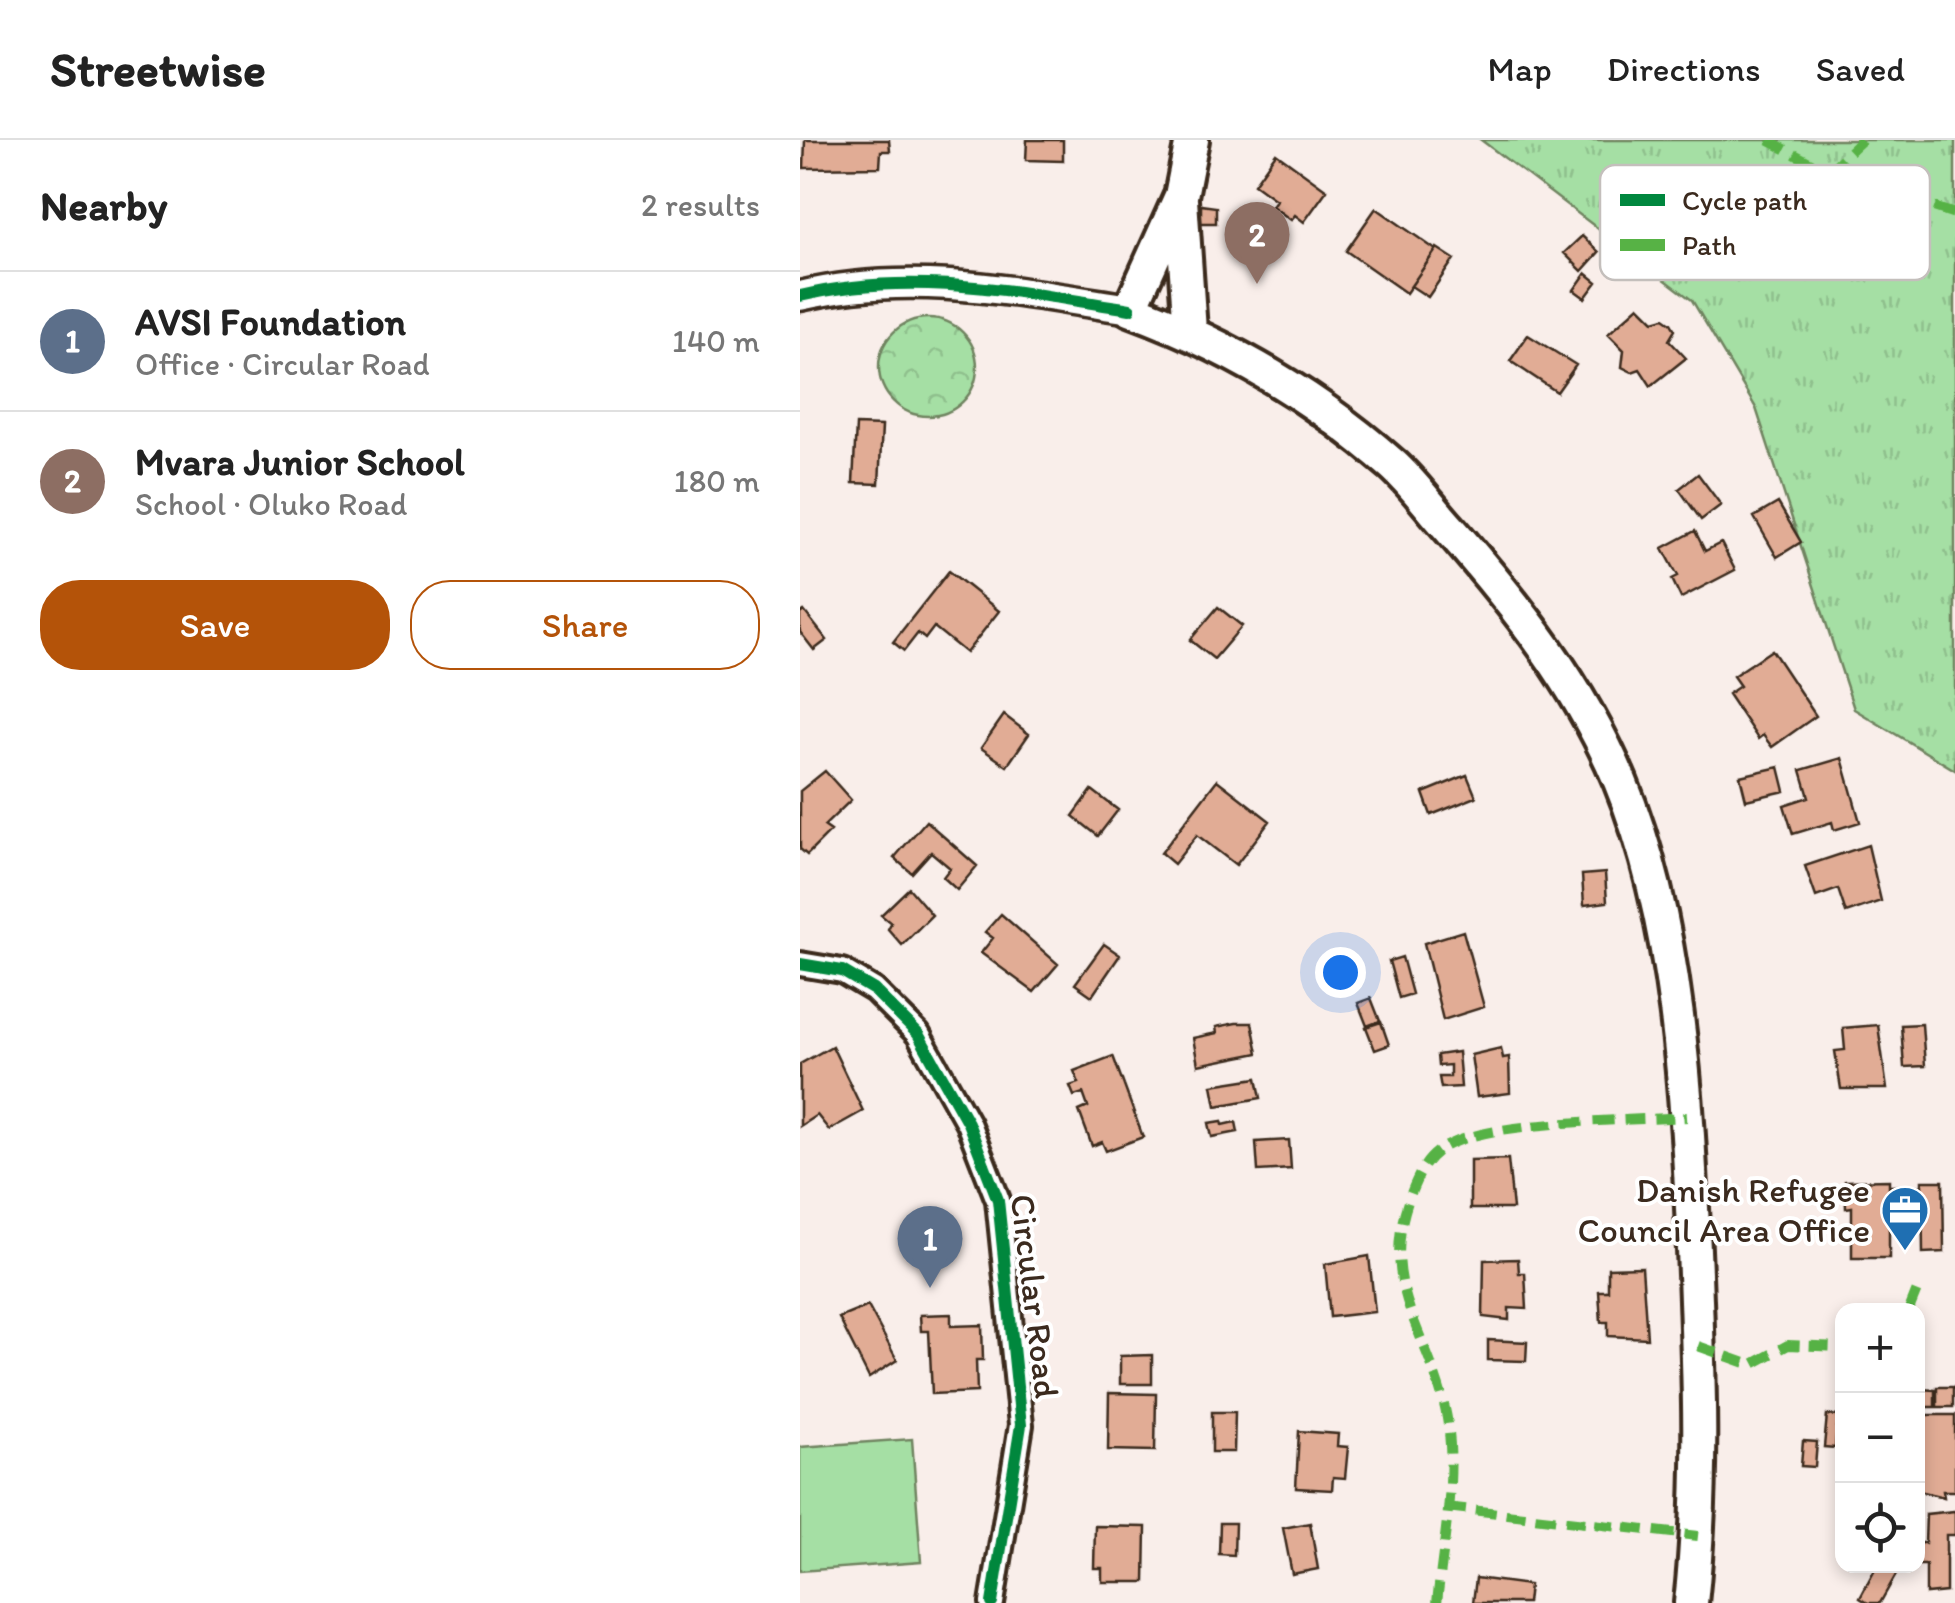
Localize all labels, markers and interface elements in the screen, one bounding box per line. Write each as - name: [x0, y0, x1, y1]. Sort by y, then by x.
- text: Streetwise: [50, 40, 266, 98]
- text: Map: [1488, 48, 1552, 90]
- text: Directions: [1607, 48, 1761, 90]
- text: Saved: [1816, 48, 1905, 90]
- legend: [1600, 165, 1930, 280]
- text: Nearby: [40, 180, 167, 231]
- text: Cycle path: [1682, 183, 1807, 217]
- text: 2 results: [641, 186, 760, 224]
- pin: 2: [1224, 202, 1290, 284]
- text: Path: [1682, 228, 1736, 262]
- text: AVSI Foundation: [135, 299, 406, 345]
- text: 1: [65, 322, 80, 360]
- text: 140 m: [672, 322, 760, 360]
- text: Office · Circular Road: [135, 345, 430, 383]
- text: Mvara Junior School: [135, 439, 465, 485]
- text: 2: [64, 462, 81, 500]
- text: 180 m: [674, 462, 760, 500]
- text: School · Oluko Road: [135, 485, 408, 523]
- button: Save: [40, 580, 390, 670]
- button: Share: [410, 580, 760, 670]
- your location: [1315, 947, 1366, 998]
- place label: Danish Refugee Council Area Office: [1578, 1169, 1870, 1251]
- office icon: Danish Refugee Council Area Office: [1879, 1184, 1931, 1252]
- street label: Circular Road: [1002, 1192, 1068, 1401]
- pin: 1: [898, 1206, 962, 1288]
- map controls: [1835, 1303, 1925, 1573]
- button: +: [1835, 1303, 1925, 1393]
- button: −: [1835, 1393, 1925, 1483]
- button: locate: [1835, 1483, 1925, 1573]

